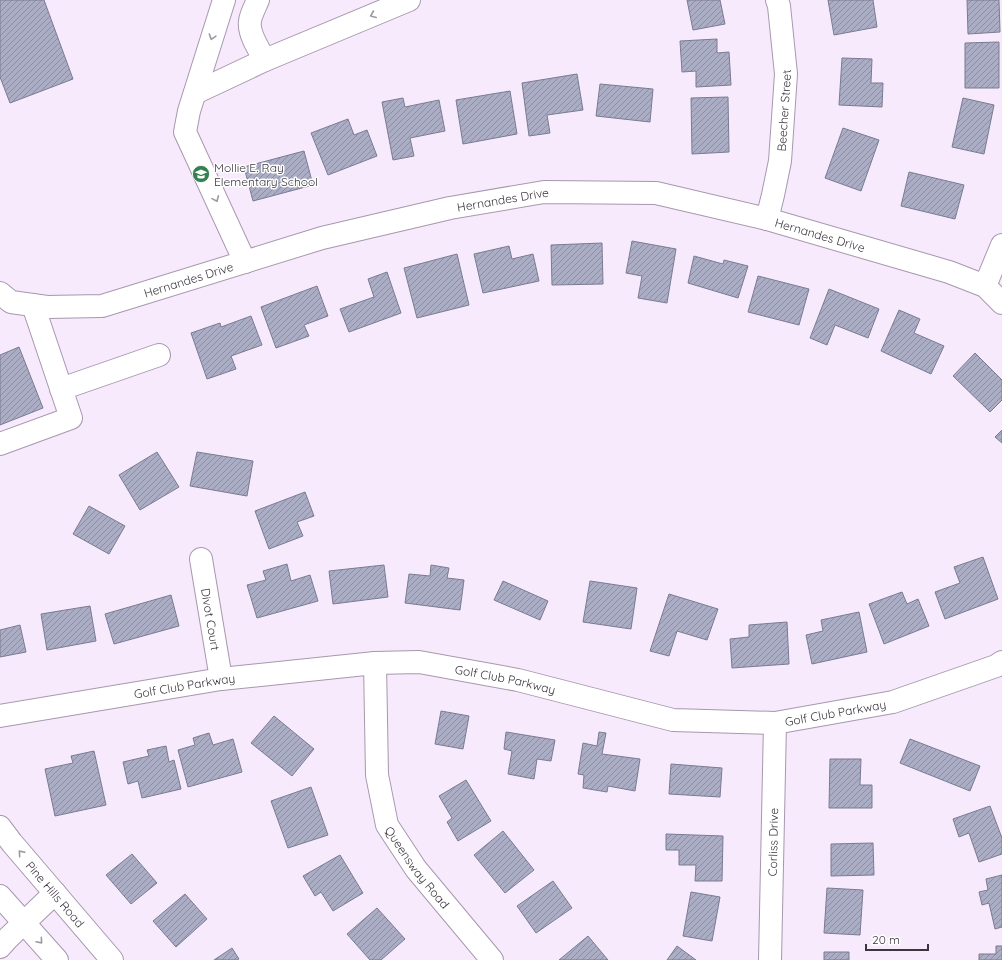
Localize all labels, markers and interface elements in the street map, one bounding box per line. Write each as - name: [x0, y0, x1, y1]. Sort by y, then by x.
- one-way arrow: [370, 10, 378, 18]
- one-way arrow: [208, 34, 217, 41]
- street label: Beecher Street: [773, 69, 794, 152]
- place label: Mollie E. Ray Elementary School: [214, 160, 318, 189]
- school or university icon: Mollie E. Ray Elementary School: [191, 164, 211, 184]
- street label: Hernandes Drive: [456, 184, 549, 214]
- one-way arrow: [211, 194, 219, 202]
- street label: Hernandes Drive: [773, 214, 867, 255]
- street label: Hernandes Drive: [142, 258, 235, 300]
- street label: Divot Court: [198, 587, 224, 651]
- street label: Golf Club Parkway: [454, 661, 557, 697]
- street label: Golf Club Parkway: [133, 670, 236, 701]
- street label: Golf Club Parkway: [784, 696, 887, 729]
- street label: Corliss Drive: [764, 807, 781, 876]
- street label: Queensway Road: [382, 823, 453, 911]
- one-way arrow: [18, 850, 25, 857]
- street label: Pine Hills Road: [23, 858, 88, 930]
- scale bar: [866, 926, 928, 952]
- text: 20 m: [872, 932, 900, 947]
- one-way arrow: [36, 936, 43, 944]

